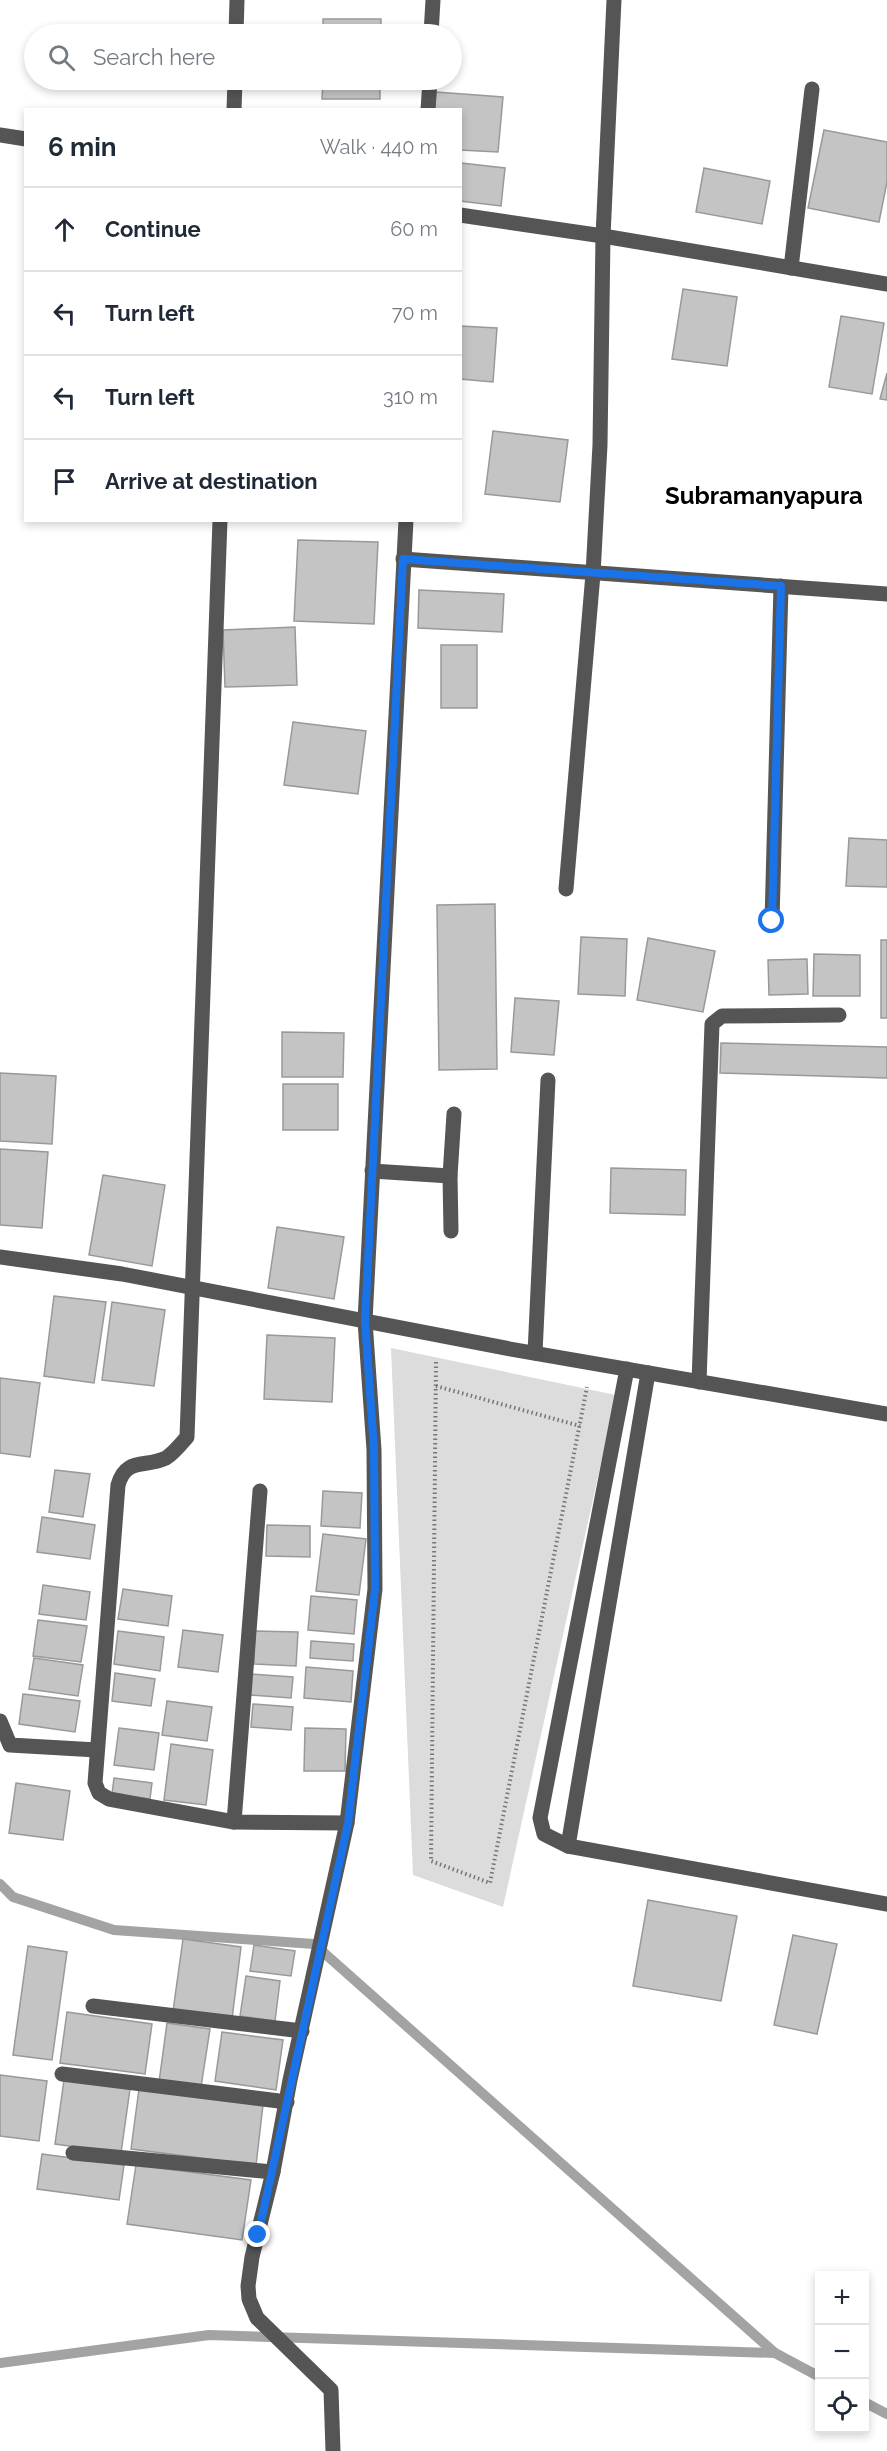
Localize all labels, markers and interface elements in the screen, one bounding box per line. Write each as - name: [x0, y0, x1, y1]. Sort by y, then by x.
- search box: [24, 24, 462, 90]
- icon: search: [45, 41, 78, 74]
- text: Search here: [93, 44, 215, 70]
- text: 6 min: [48, 132, 117, 162]
- text: Walk · 440 m: [320, 135, 438, 159]
- icon: ahead: [48, 213, 81, 246]
- text: Continue: [105, 216, 201, 242]
- text: 60 m: [390, 217, 438, 241]
- icon: left: [48, 297, 81, 330]
- text: Turn left: [105, 300, 195, 326]
- text: 70 m: [392, 301, 438, 325]
- icon: left: [48, 381, 81, 414]
- text: Turn left: [105, 384, 195, 410]
- text: 310 m: [383, 385, 438, 409]
- icon: arrive: [48, 465, 81, 498]
- text: Arrive at destination: [105, 468, 318, 494]
- district label: Subramanyapura: [665, 481, 863, 510]
- route start: [758, 907, 784, 933]
- route end: [244, 2221, 270, 2247]
- map controls: [815, 2271, 869, 2433]
- button: +: [815, 2271, 869, 2325]
- button: −: [815, 2325, 869, 2379]
- button: locate: [815, 2379, 869, 2433]

